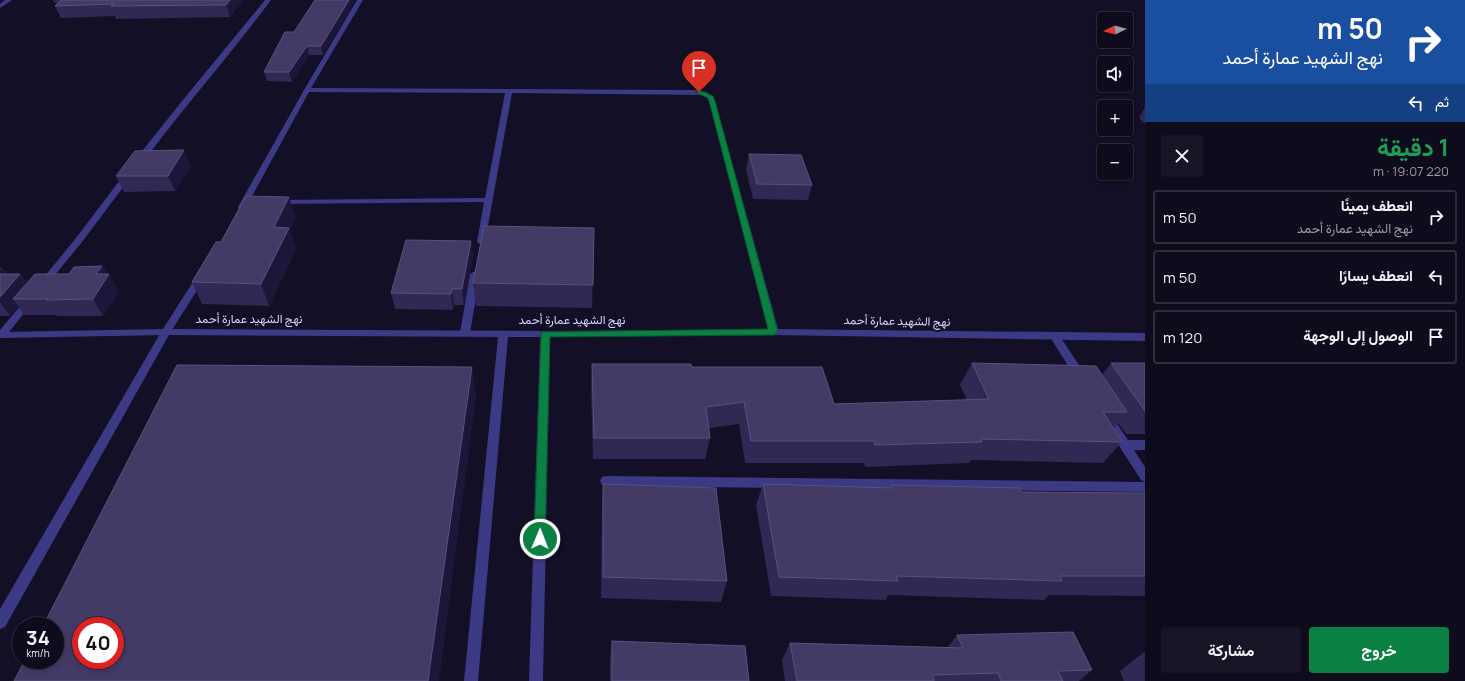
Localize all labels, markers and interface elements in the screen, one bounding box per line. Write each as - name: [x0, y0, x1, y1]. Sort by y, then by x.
- text: 50 m: [1317, 9, 1383, 47]
- north arrow: [1097, 12, 1133, 48]
- map controls: [1097, 12, 1133, 180]
- icon: right: [1397, 16, 1449, 68]
- text: نهج الشهيد عمارة أحمد: [1222, 45, 1383, 69]
- pin: [682, 51, 716, 92]
- button: sound: [1097, 56, 1133, 92]
- icon: arrive: [688, 57, 710, 79]
- text: ثم: [1435, 91, 1449, 112]
- icon: left: [1405, 92, 1427, 114]
- button: +: [1097, 100, 1133, 136]
- text: 1 دقيقة: [1377, 130, 1449, 163]
- button: close: [1161, 135, 1203, 177]
- button: −: [1097, 144, 1133, 180]
- text: 220 m · 19:07: [1373, 162, 1449, 180]
- text: انعطف يمينًا: [1341, 195, 1413, 216]
- icon: right: [1425, 206, 1447, 228]
- text: 50 m: [1163, 207, 1197, 228]
- text: نهج الشهيد عمارة أحمد: [1297, 219, 1413, 237]
- text: انعطف يسارًا: [1339, 265, 1413, 286]
- icon: left: [1425, 266, 1447, 288]
- text: 50 m: [1163, 267, 1197, 288]
- street label: نهج الشهيد عمارة أحمد: [195, 310, 303, 328]
- street label: نهج الشهيد عمارة أحمد: [518, 311, 626, 329]
- street label: نهج الشهيد عمارة أحمد: [843, 311, 951, 331]
- text: الوصول إلى الوجهة: [1303, 325, 1413, 346]
- icon: arrive: [1425, 326, 1447, 348]
- text: 120 m: [1163, 327, 1202, 348]
- position arrow: [519, 518, 561, 560]
- speed limit sign: 40: [72, 617, 124, 669]
- text: 34: [26, 624, 50, 651]
- button: مشاركة: [1161, 627, 1301, 673]
- button: خروج: [1309, 627, 1449, 673]
- text: km/h: [26, 646, 50, 660]

